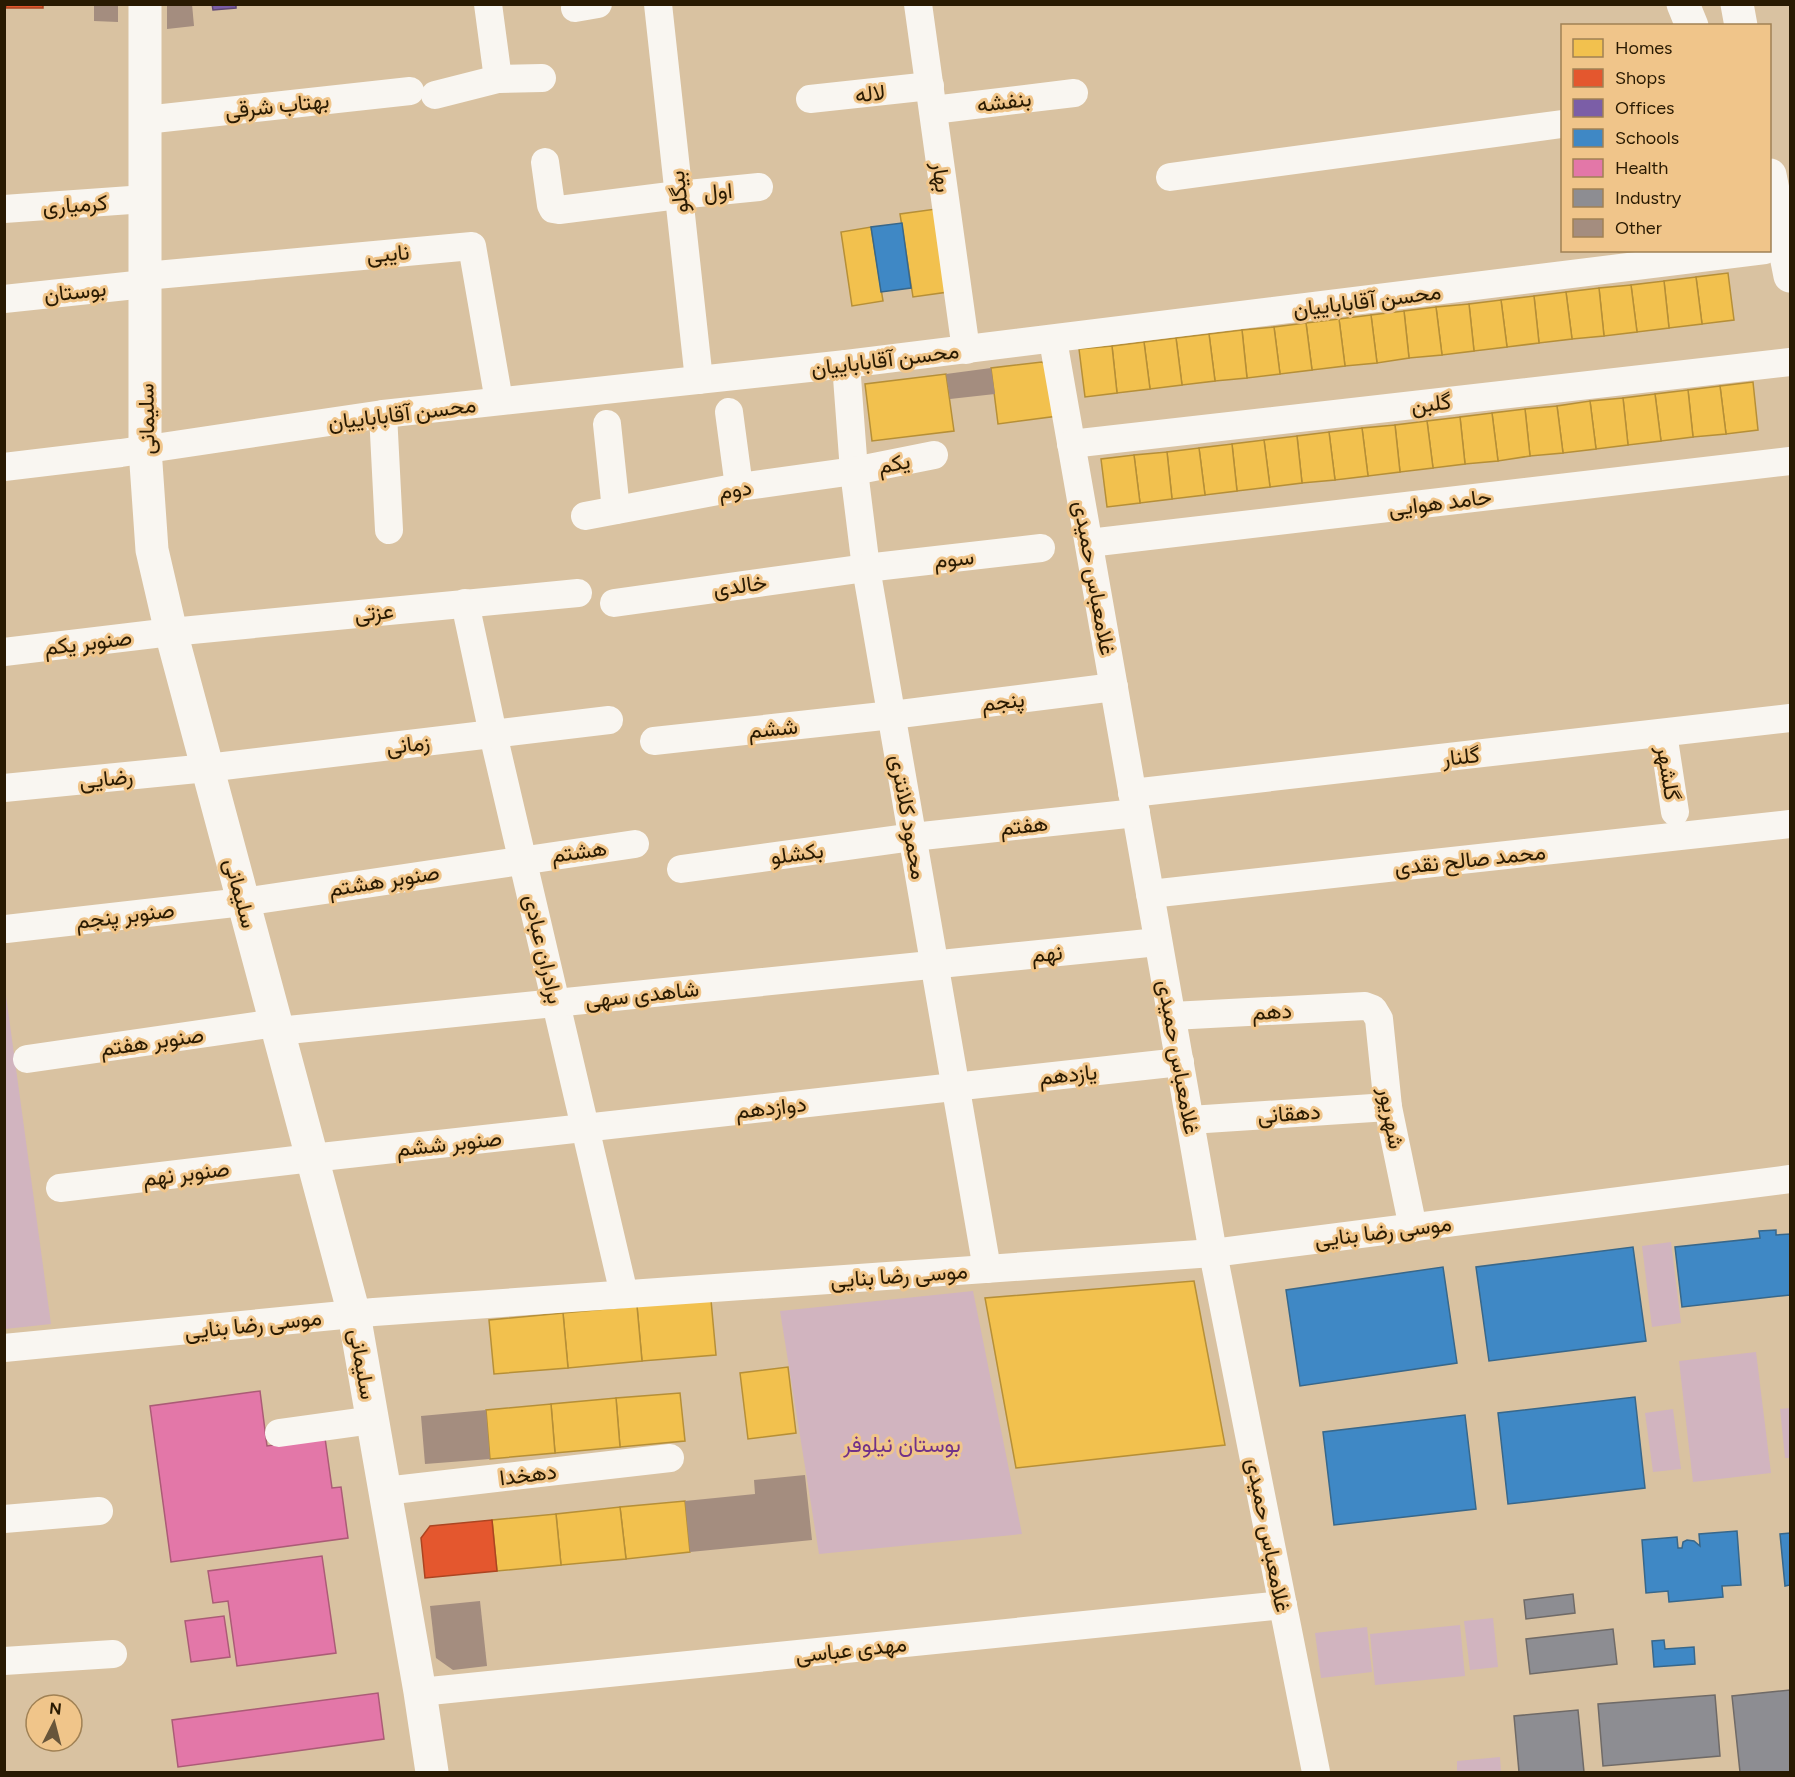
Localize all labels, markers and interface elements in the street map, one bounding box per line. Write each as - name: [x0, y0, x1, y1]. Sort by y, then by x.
- legend: [1561, 24, 1771, 252]
- text: Homes: [1615, 37, 1673, 59]
- text: Shops: [1615, 67, 1666, 89]
- street label: لاله: [854, 78, 887, 109]
- street label: بنفشه: [975, 85, 1033, 118]
- street label: بهتاب شرقی: [223, 87, 331, 124]
- text: Offices: [1615, 97, 1674, 119]
- text: Schools: [1615, 127, 1679, 149]
- text: Health: [1615, 157, 1668, 179]
- street label: بهار: [926, 159, 957, 194]
- street label: بیگلو: [663, 169, 694, 214]
- street label: اول: [702, 177, 734, 206]
- text: Industry: [1615, 187, 1682, 209]
- street label: کرمیاری: [42, 189, 109, 220]
- text: Other: [1615, 217, 1662, 239]
- street label: نایبی: [366, 238, 411, 269]
- street label: بوستان: [42, 275, 108, 308]
- street label: محسن آقاباباییان: [1291, 278, 1443, 323]
- street label: محسن آقاباباییان: [809, 337, 961, 382]
- street label: سلیمانی: [132, 383, 161, 455]
- street label: گلبن: [1409, 388, 1453, 419]
- street label: محسن آقاباباییان: [326, 391, 478, 436]
- street label: یکم: [876, 447, 913, 481]
- street label: دوم: [716, 474, 754, 506]
- street label: حامد هوایی: [1387, 483, 1493, 522]
- street label: غلامعباس حمیدی: [1068, 499, 1121, 657]
- street label: سوم: [933, 543, 976, 575]
- street label: خالدی: [711, 568, 769, 603]
- street label: عزتی: [353, 597, 395, 628]
- street label: صنوبر یکم: [43, 624, 134, 662]
- street label: پنجم: [980, 685, 1026, 719]
- street label: ششم: [747, 712, 799, 746]
- street label: زمانی: [385, 728, 431, 761]
- street label: گلنار: [1440, 741, 1481, 772]
- street label: گلشهر: [1651, 743, 1686, 802]
- street label: محمود کلانتری: [884, 753, 933, 882]
- street label: رضایی: [78, 762, 134, 795]
- street label: هفتم: [999, 810, 1049, 842]
- street label: هشتم: [550, 834, 609, 870]
- street label: بکشلو: [769, 836, 825, 871]
- street label: محمد صالح نقدی: [1393, 838, 1547, 882]
- street label: سلیمانی: [218, 855, 263, 931]
- street label: صنوبر هشتم: [327, 858, 442, 904]
- street label: برادران عبادی: [518, 892, 569, 1006]
- street label: صنوبر پنجم: [74, 896, 176, 936]
- street label: نهم: [1030, 938, 1064, 970]
- street label: شاهدی سهی: [584, 975, 700, 1014]
- street label: غلامعباس حمیدی: [1152, 978, 1205, 1136]
- street label: دهم: [1251, 997, 1293, 1027]
- street label: صنوبر هفتم: [99, 1021, 206, 1063]
- street label: یازدهم: [1038, 1058, 1099, 1092]
- street label: شهریور: [1373, 1084, 1410, 1151]
- street label: دوازدهم: [734, 1090, 808, 1126]
- street label: دهقانی: [1257, 1098, 1321, 1129]
- street label: صنوبر ششم: [395, 1125, 503, 1163]
- street label: صنوبر نهم: [141, 1155, 231, 1193]
- street label: موسی رضا بنایی: [1313, 1210, 1453, 1253]
- street label: موسی رضا بنایی: [829, 1257, 969, 1294]
- street label: موسی رضا بنایی: [183, 1304, 323, 1345]
- street label: سلیمانی: [343, 1327, 382, 1402]
- park label: بوستان نیلوفر: [842, 1431, 961, 1458]
- street label: غلامعباس حمیدی: [1240, 1456, 1297, 1614]
- street label: دهخدا: [498, 1458, 558, 1491]
- street label: مهدی عباسی: [794, 1630, 908, 1669]
- north arrow: [24, 1693, 84, 1753]
- text: N: [48, 1698, 63, 1719]

